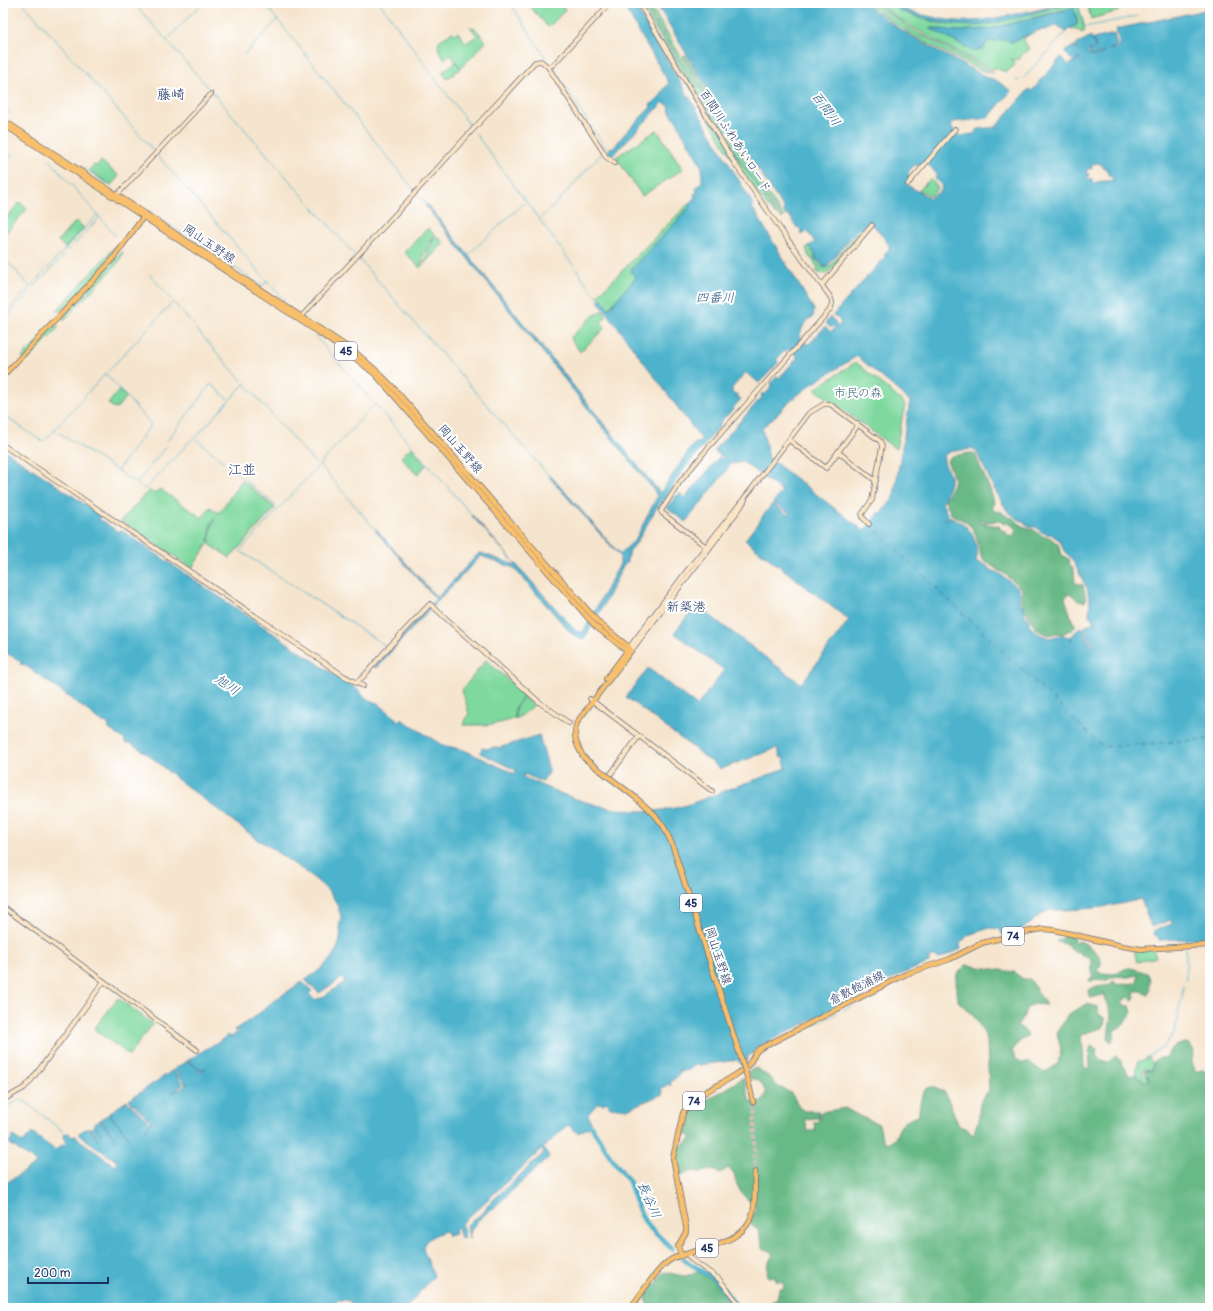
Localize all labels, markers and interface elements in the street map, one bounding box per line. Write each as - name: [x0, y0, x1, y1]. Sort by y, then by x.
- district label: 藤崎: [157, 86, 185, 103]
- street label: 百間川ふれあいロード: [696, 87, 774, 195]
- water label: 百間川: [808, 89, 844, 129]
- street label: 岡山玉野線: [180, 221, 238, 267]
- water label: 四番川: [695, 290, 735, 306]
- road number: 45: [335, 342, 357, 360]
- park label: 市民の森: [834, 386, 882, 401]
- street label: 岡山玉野線: [435, 421, 485, 477]
- district label: 江並: [228, 461, 256, 478]
- district label: 新築港: [666, 599, 706, 615]
- water label: 旭川: [212, 671, 242, 699]
- road number: 45: [680, 894, 702, 912]
- street label: 岡山玉野線: [702, 925, 734, 987]
- road number: 74: [1002, 927, 1024, 945]
- street label: 倉敷飽浦線: [827, 968, 887, 1008]
- road number: 74: [683, 1092, 705, 1110]
- water label: 長谷川: [634, 1179, 664, 1221]
- road number: 45: [696, 1239, 718, 1257]
- scale bar: [28, 1259, 108, 1285]
- text: 200 m: [34, 1266, 71, 1281]

